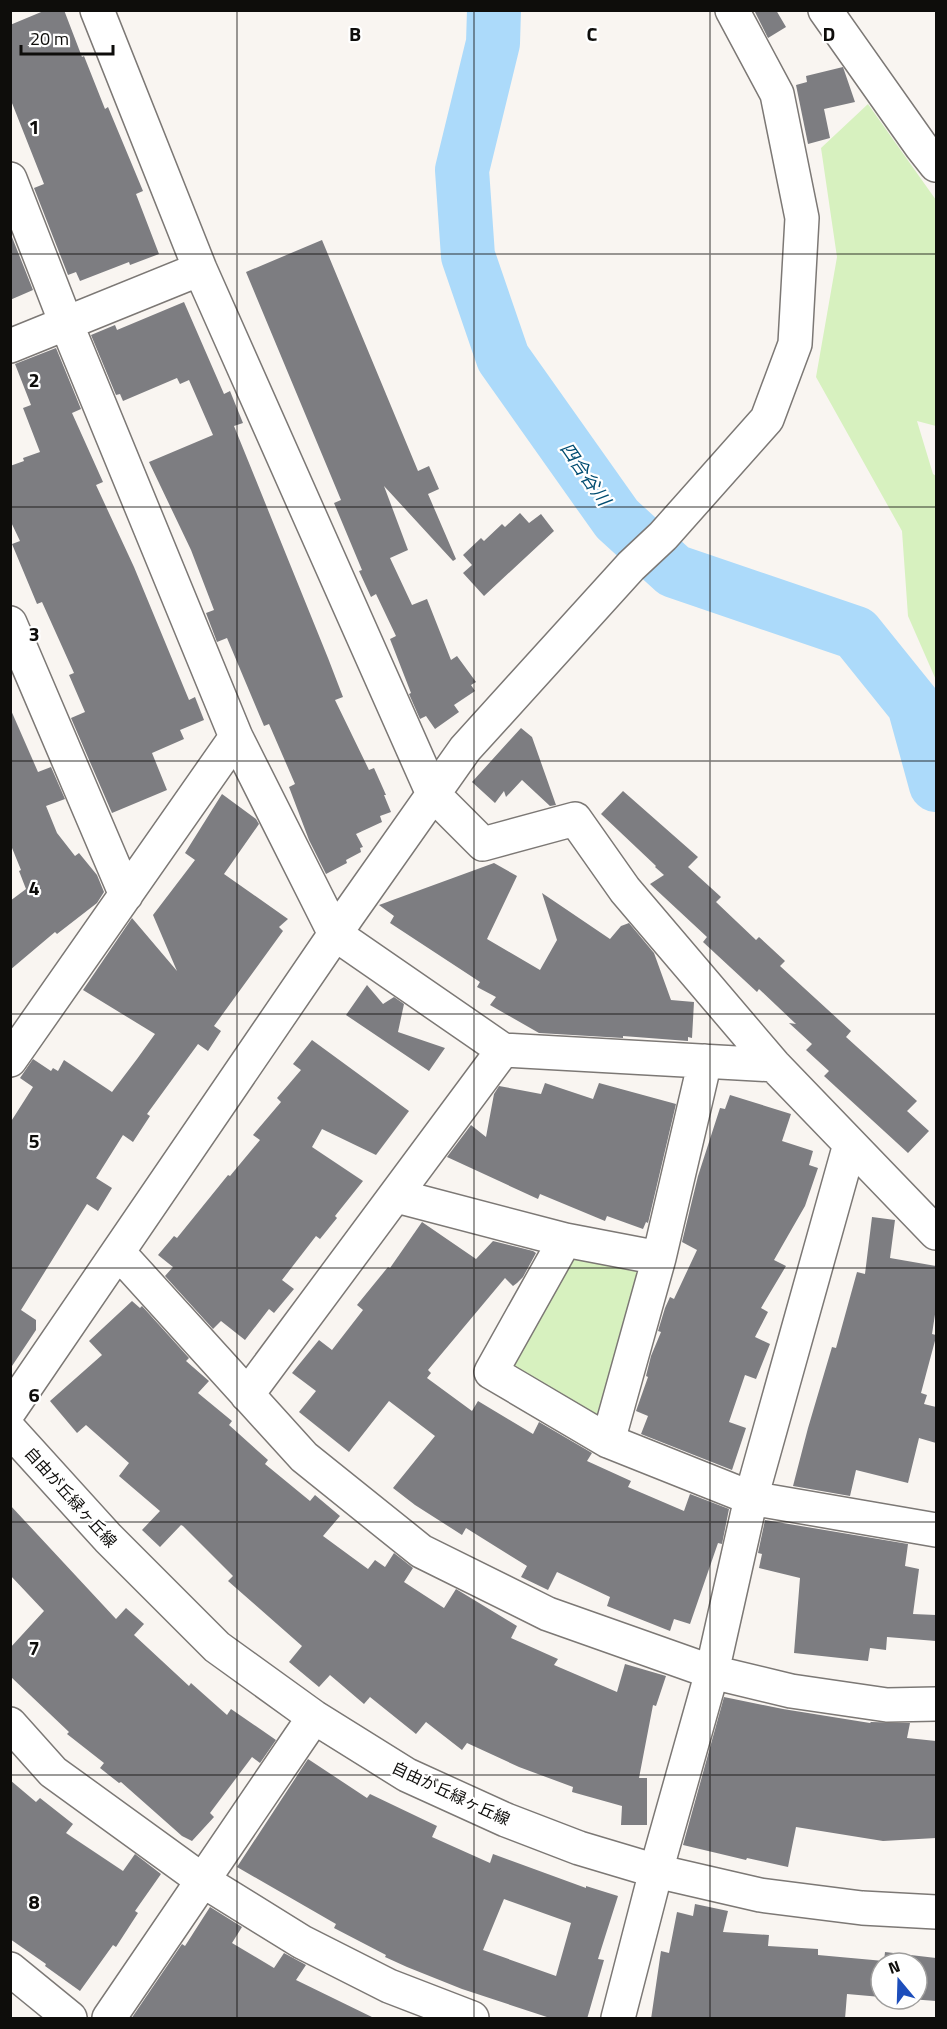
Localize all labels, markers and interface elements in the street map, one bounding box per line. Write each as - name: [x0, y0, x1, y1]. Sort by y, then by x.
- scale bar: [21, 18, 112, 56]
- text: B: [349, 18, 361, 49]
- text: C: [587, 18, 598, 49]
- text: D: [823, 18, 835, 49]
- text: 20 m: [30, 25, 69, 52]
- text: 1: [28, 111, 40, 142]
- text: 2: [28, 364, 40, 395]
- water label: 四合谷川: [554, 436, 618, 513]
- text: 3: [28, 618, 40, 649]
- text: 4: [28, 872, 40, 903]
- text: 5: [28, 1125, 40, 1156]
- text: 6: [28, 1379, 40, 1410]
- street label: 自由が丘緑ヶ丘線: [19, 1441, 123, 1553]
- text: 7: [28, 1632, 40, 1663]
- street label: 自由が丘緑ヶ丘線: [388, 1755, 514, 1831]
- text: 8: [28, 1886, 40, 1917]
- north arrow: [869, 1951, 929, 2011]
- text: N: [885, 1954, 903, 1980]

